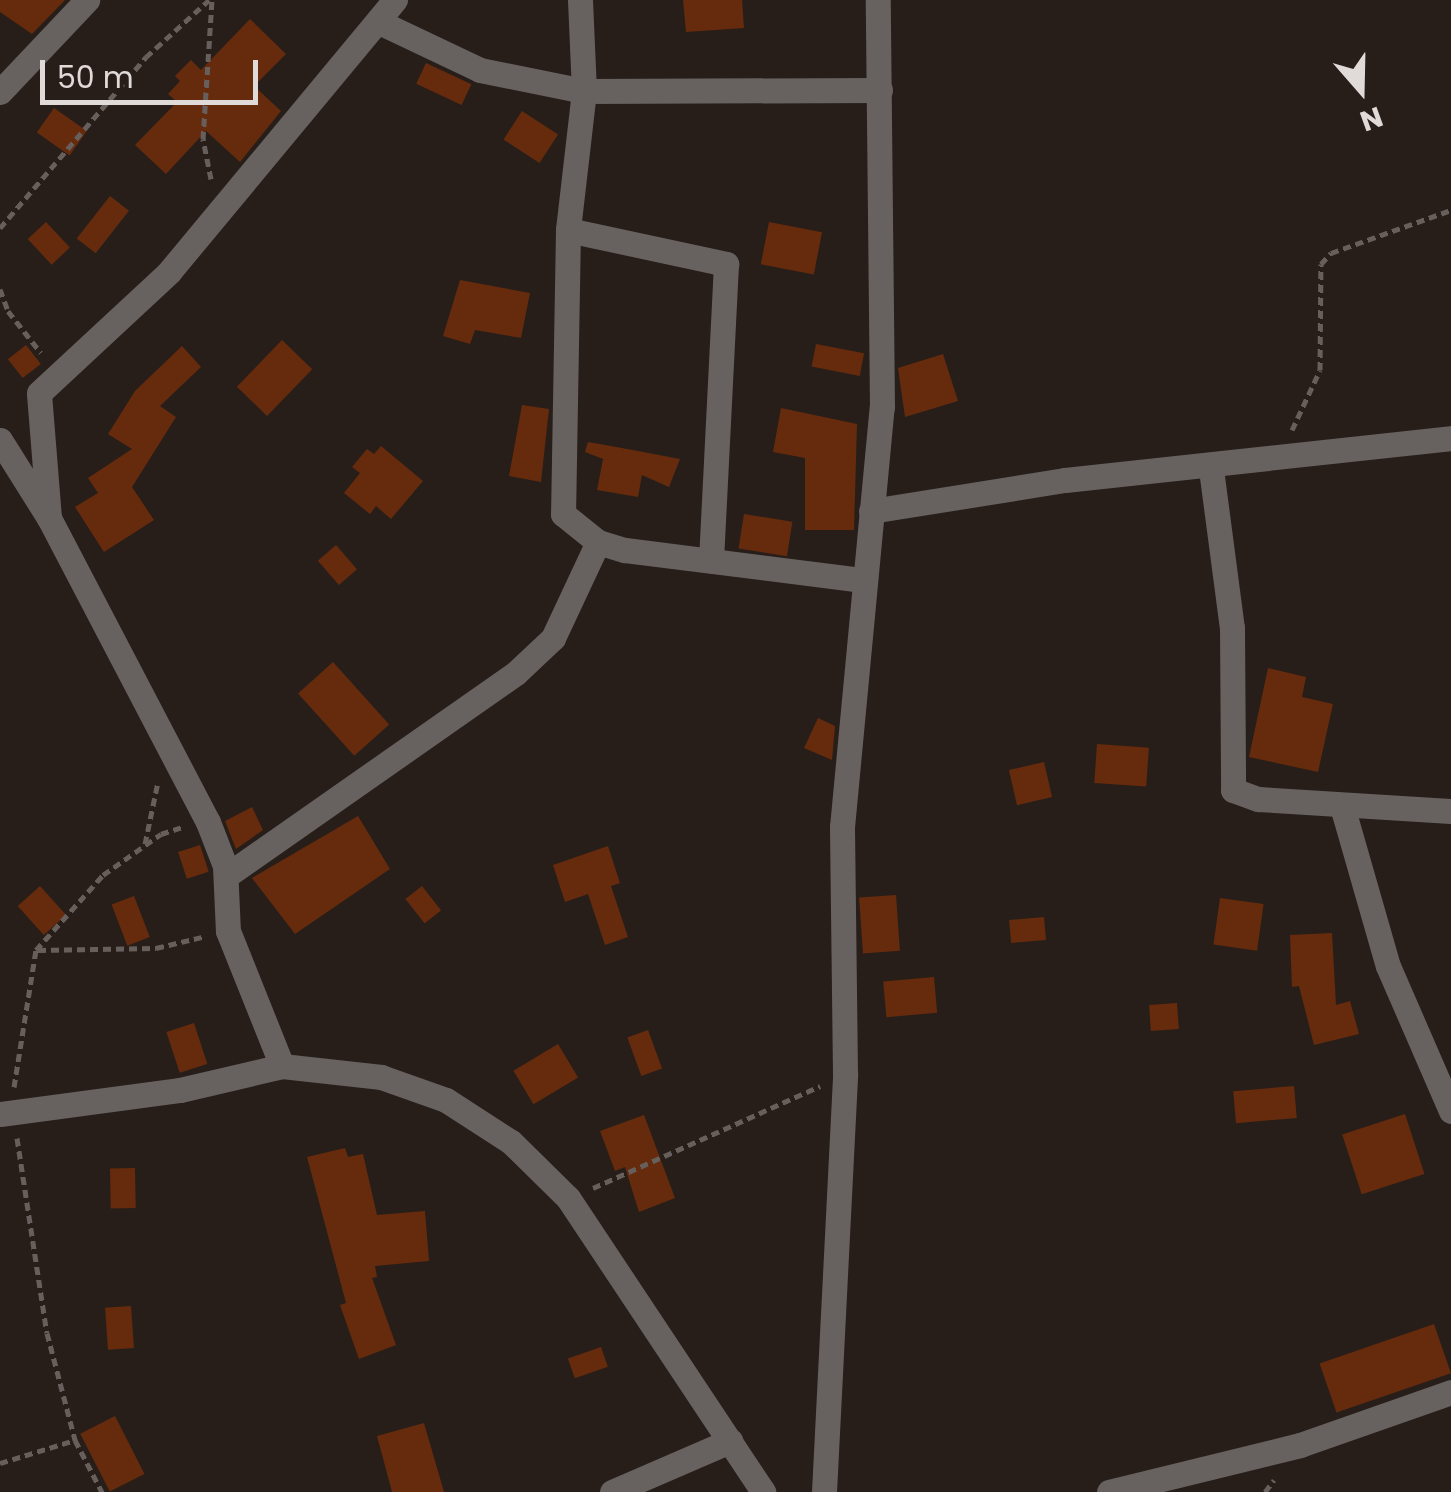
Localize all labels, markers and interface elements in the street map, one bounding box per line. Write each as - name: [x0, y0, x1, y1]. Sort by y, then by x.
- scale bar: [45, 40, 262, 102]
- north arrow: [1311, 40, 1411, 140]
- text: 50 m: [57, 56, 134, 99]
- text: N: [1355, 97, 1388, 141]

